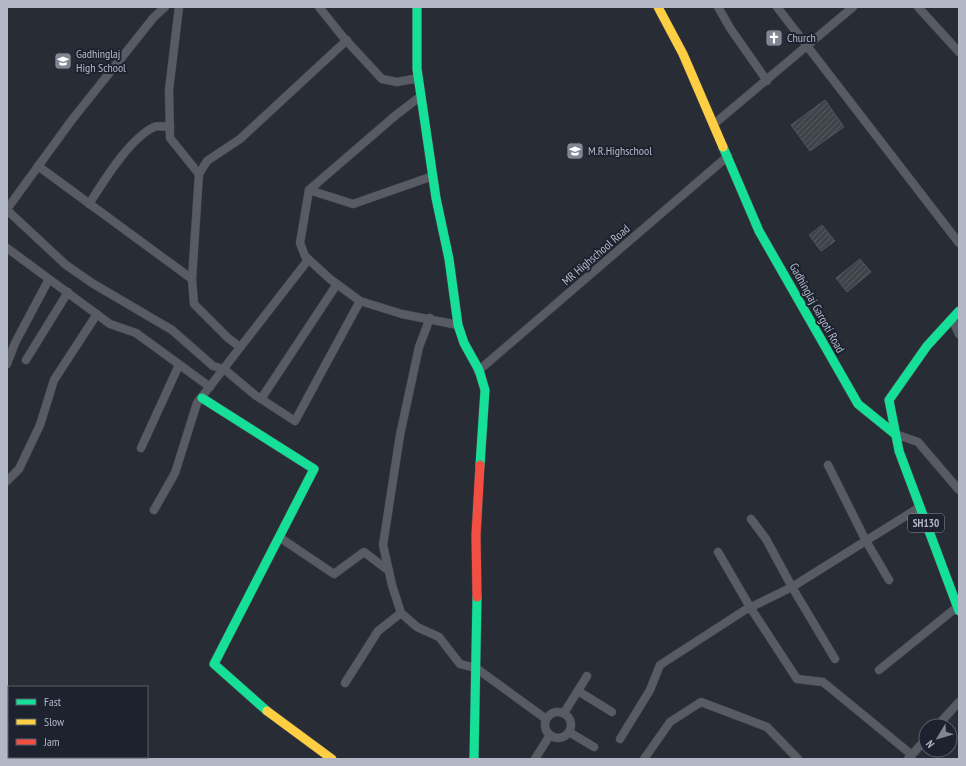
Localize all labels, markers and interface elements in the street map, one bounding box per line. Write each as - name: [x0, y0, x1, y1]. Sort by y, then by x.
- church icon: Church: [764, 28, 784, 48]
- place label: Church: [787, 30, 816, 45]
- place label: Gadhinglaj High School: [76, 46, 126, 75]
- school or university icon: Gadhinglaj High School: [53, 51, 73, 71]
- school or university icon: M.R.Highschool: [565, 141, 585, 161]
- place label: M.R.Highschool: [588, 143, 652, 158]
- street label: MR Highschool Road: [559, 221, 633, 288]
- street label: Gadhinglaj Gargoti Road: [787, 260, 848, 355]
- road number: SH130: [908, 514, 944, 532]
- legend: [8, 686, 148, 758]
- text: Fast: [44, 694, 62, 709]
- text: Slow: [44, 714, 65, 729]
- north arrow: [918, 718, 958, 758]
- text: Jam: [43, 734, 60, 749]
- text: N: [923, 737, 937, 751]

